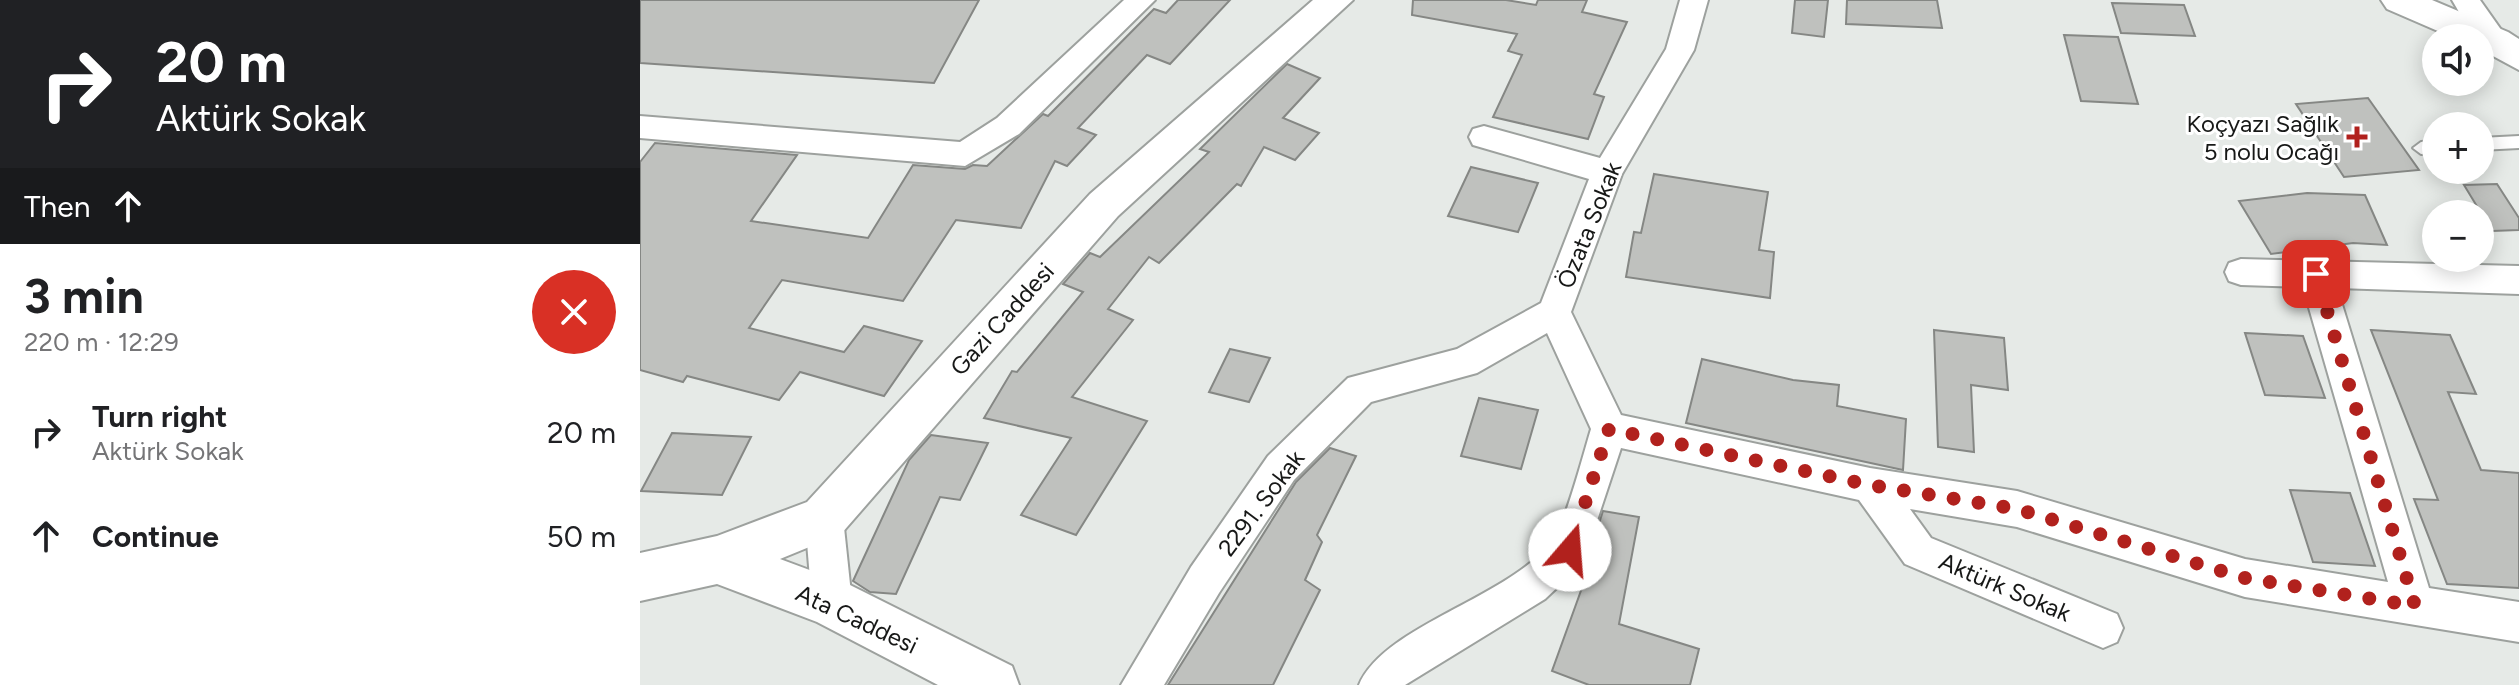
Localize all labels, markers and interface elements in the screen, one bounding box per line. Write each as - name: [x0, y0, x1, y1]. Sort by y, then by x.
- map controls: [2422, 24, 2494, 272]
- button: sound: [2422, 24, 2494, 96]
- text: 20 m: [156, 29, 287, 96]
- icon: right: [24, 32, 128, 136]
- text: Aktürk Sokak: [156, 97, 366, 140]
- place label: Koçyazı Sağlık 5 nolu Ocağı: [2187, 109, 2339, 166]
- button: +: [2422, 112, 2494, 184]
- marker: Koçyazı Sağlık 5 nolu Ocağı: [2346, 126, 2368, 148]
- street label: Özata Sokak: [1551, 157, 1628, 292]
- icon: ahead: [106, 184, 150, 228]
- text: Then: [24, 188, 90, 225]
- button: −: [2422, 200, 2494, 272]
- pin: [2282, 240, 2350, 308]
- icon: arrive: [2294, 252, 2338, 296]
- street label: Gazi Caddesi: [944, 257, 1060, 381]
- text: 3 min: [24, 267, 144, 325]
- button: close: [532, 270, 616, 354]
- text: 220 m · 12:29: [24, 326, 179, 358]
- text: Turn right: [92, 398, 227, 435]
- icon: right: [24, 410, 68, 454]
- text: 20 m: [547, 414, 616, 451]
- text: Aktürk Sokak: [92, 435, 244, 467]
- street label: 2291. Sokak: [1212, 444, 1310, 562]
- position arrow: [1528, 508, 1612, 592]
- icon: ahead: [24, 514, 68, 558]
- text: Continue: [92, 518, 219, 555]
- text: 50 m: [547, 518, 616, 555]
- street label: Aktürk Sokak: [1935, 546, 2075, 628]
- street label: Ata Caddesi: [792, 578, 922, 660]

